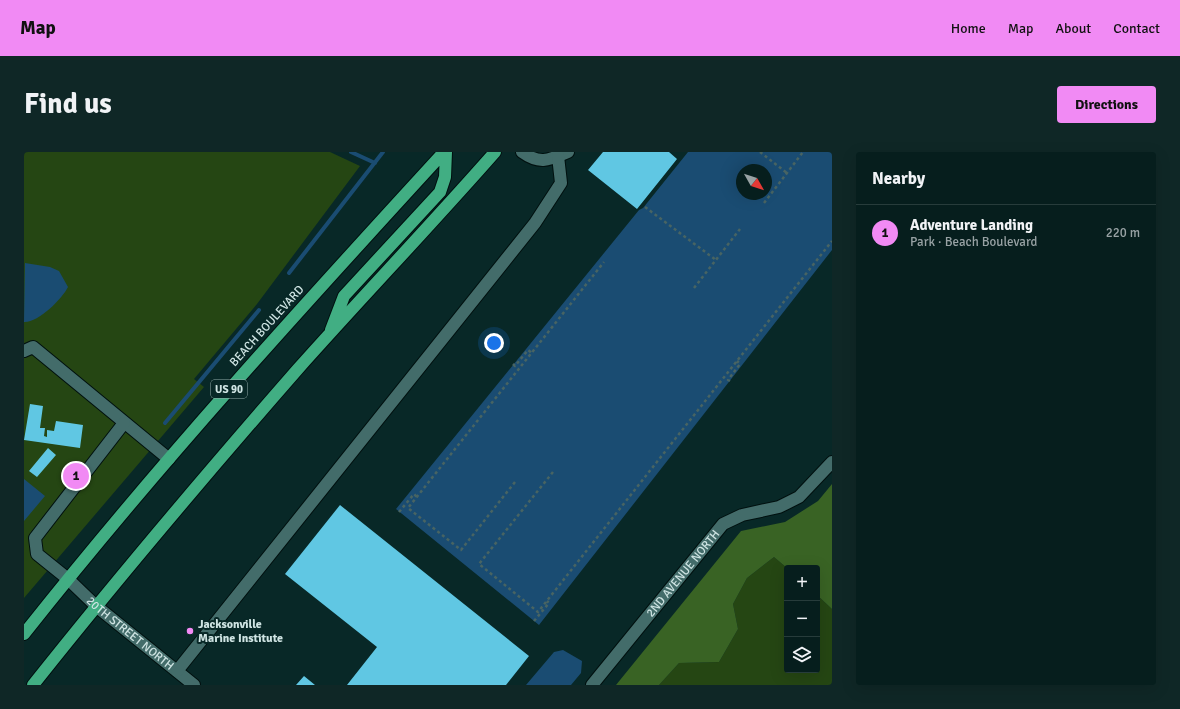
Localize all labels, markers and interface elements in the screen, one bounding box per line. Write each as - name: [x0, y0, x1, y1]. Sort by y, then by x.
- text: Map: [20, 16, 56, 40]
- text: Home: [951, 20, 986, 37]
- text: Map: [1008, 20, 1033, 37]
- text: About: [1055, 20, 1091, 37]
- text: Contact: [1113, 20, 1160, 37]
- button: Directions: [1057, 86, 1156, 123]
- text: Find us: [24, 87, 112, 121]
- north arrow: [736, 164, 772, 200]
- text: Nearby: [872, 168, 925, 189]
- text: Adventure Landing: [910, 216, 1033, 234]
- text: 1: [881, 225, 889, 241]
- text: 220 m: [1106, 225, 1140, 241]
- text: Park · Beach Boulevard: [910, 234, 1037, 250]
- street label: BEACH BOULEVARD: [227, 282, 307, 370]
- your location: [484, 333, 504, 353]
- road number: US 90: [211, 380, 247, 398]
- pin: 1: [63, 461, 89, 491]
- street label: 2ND AVENUE NORTH: [643, 527, 723, 620]
- map controls: [784, 565, 820, 673]
- button: +: [784, 565, 820, 601]
- street label: 20TH STREET NORTH: [83, 593, 177, 673]
- button: −: [784, 601, 820, 637]
- place label: Jacksonville Marine Institute: [198, 617, 283, 646]
- marker: Jacksonville Marine Institute: [185, 626, 195, 636]
- button: layers: [784, 637, 820, 673]

